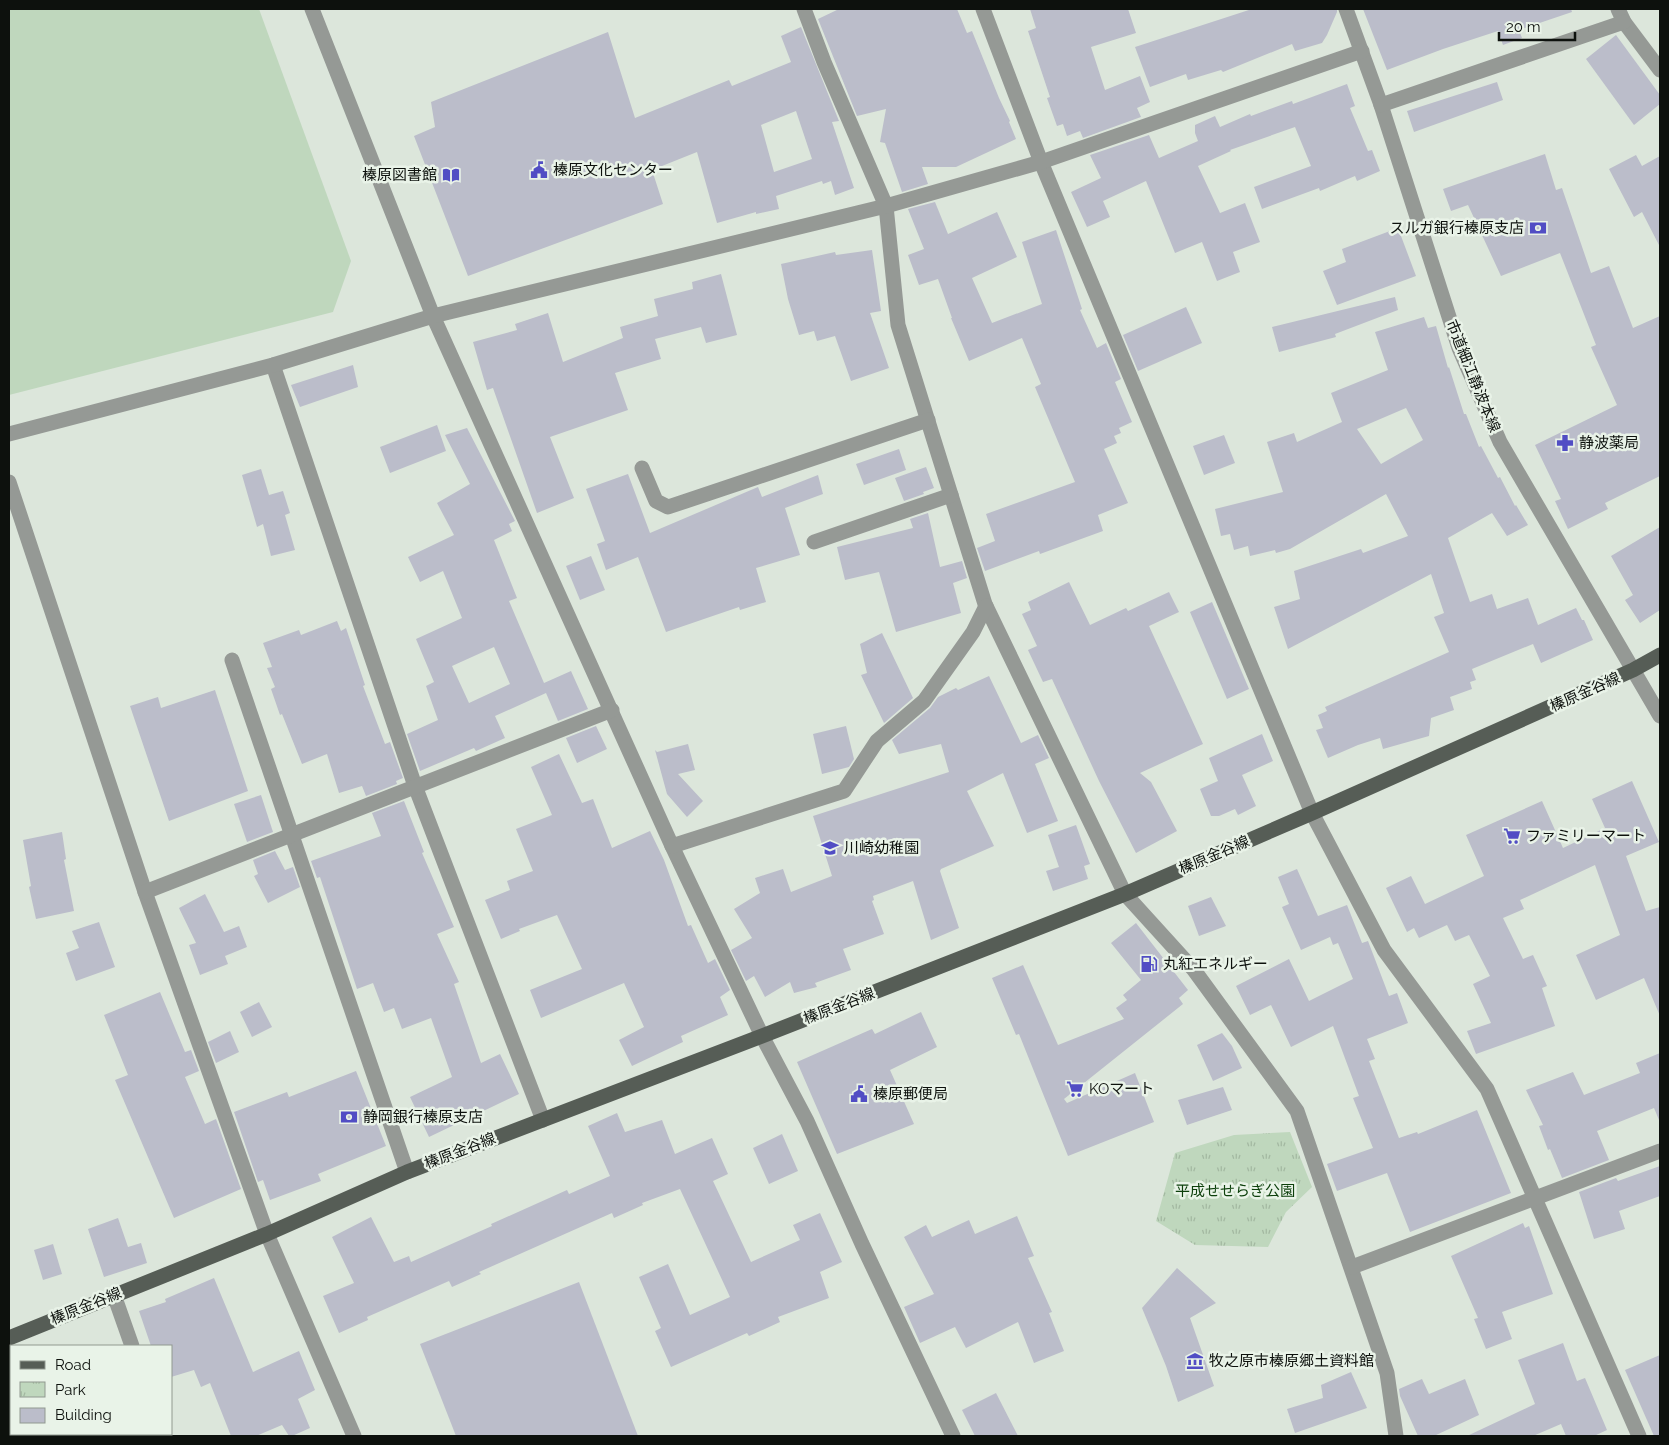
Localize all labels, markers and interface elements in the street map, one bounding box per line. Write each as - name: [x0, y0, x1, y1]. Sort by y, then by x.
- scale bar: [1499, 10, 1575, 42]
- text: 20 m: [1506, 18, 1541, 36]
- public building icon: 榛原文化センター: [529, 160, 549, 180]
- place label: 榛原文化センター: [553, 161, 673, 179]
- library icon: 榛原図書館: [441, 165, 461, 185]
- place label: 榛原図書館: [362, 166, 437, 184]
- bank icon: スルガ銀行榛原支店: [1528, 218, 1548, 238]
- place label: スルガ銀行榛原支店: [1389, 219, 1524, 237]
- street label: 市道細江静波本線: [1442, 317, 1504, 435]
- pharmacy icon: 静波薬局: [1555, 433, 1575, 453]
- place label: 静波薬局: [1579, 434, 1639, 452]
- street label: 榛原金谷線: [1547, 669, 1623, 715]
- supermarket icon: ファミリーマート: [1502, 826, 1522, 846]
- place label: ファミリーマート: [1526, 827, 1646, 845]
- street label: 榛原金谷線: [1176, 832, 1252, 878]
- school or university icon: 川崎幼稚園: [820, 838, 840, 858]
- place label: 川崎幼稚園: [844, 839, 919, 857]
- fuel station icon: 丸紅エネルギー: [1139, 954, 1159, 974]
- place label: 丸紅エネルギー: [1163, 955, 1268, 973]
- street label: 榛原金谷線: [801, 984, 877, 1028]
- supermarket icon: KOマート: [1065, 1079, 1085, 1099]
- place label: KOマート: [1089, 1080, 1154, 1098]
- public building icon: 榛原郵便局: [849, 1084, 869, 1104]
- place label: 榛原郵便局: [873, 1085, 948, 1103]
- bank icon: 静岡銀行榛原支店: [339, 1107, 359, 1127]
- place label: 静岡銀行榛原支店: [363, 1108, 483, 1126]
- street label: 榛原金谷線: [422, 1129, 498, 1173]
- park label: 平成せせらぎ公園: [1175, 1182, 1295, 1200]
- street label: 榛原金谷線: [48, 1284, 124, 1328]
- legend: [10, 1345, 172, 1435]
- museum icon: 牧之原市榛原郷土資料館: [1185, 1351, 1205, 1371]
- place label: 牧之原市榛原郷土資料館: [1209, 1352, 1374, 1370]
- text: Road: [55, 1356, 91, 1374]
- text: Park: [55, 1381, 86, 1399]
- text: Building: [55, 1406, 112, 1424]

